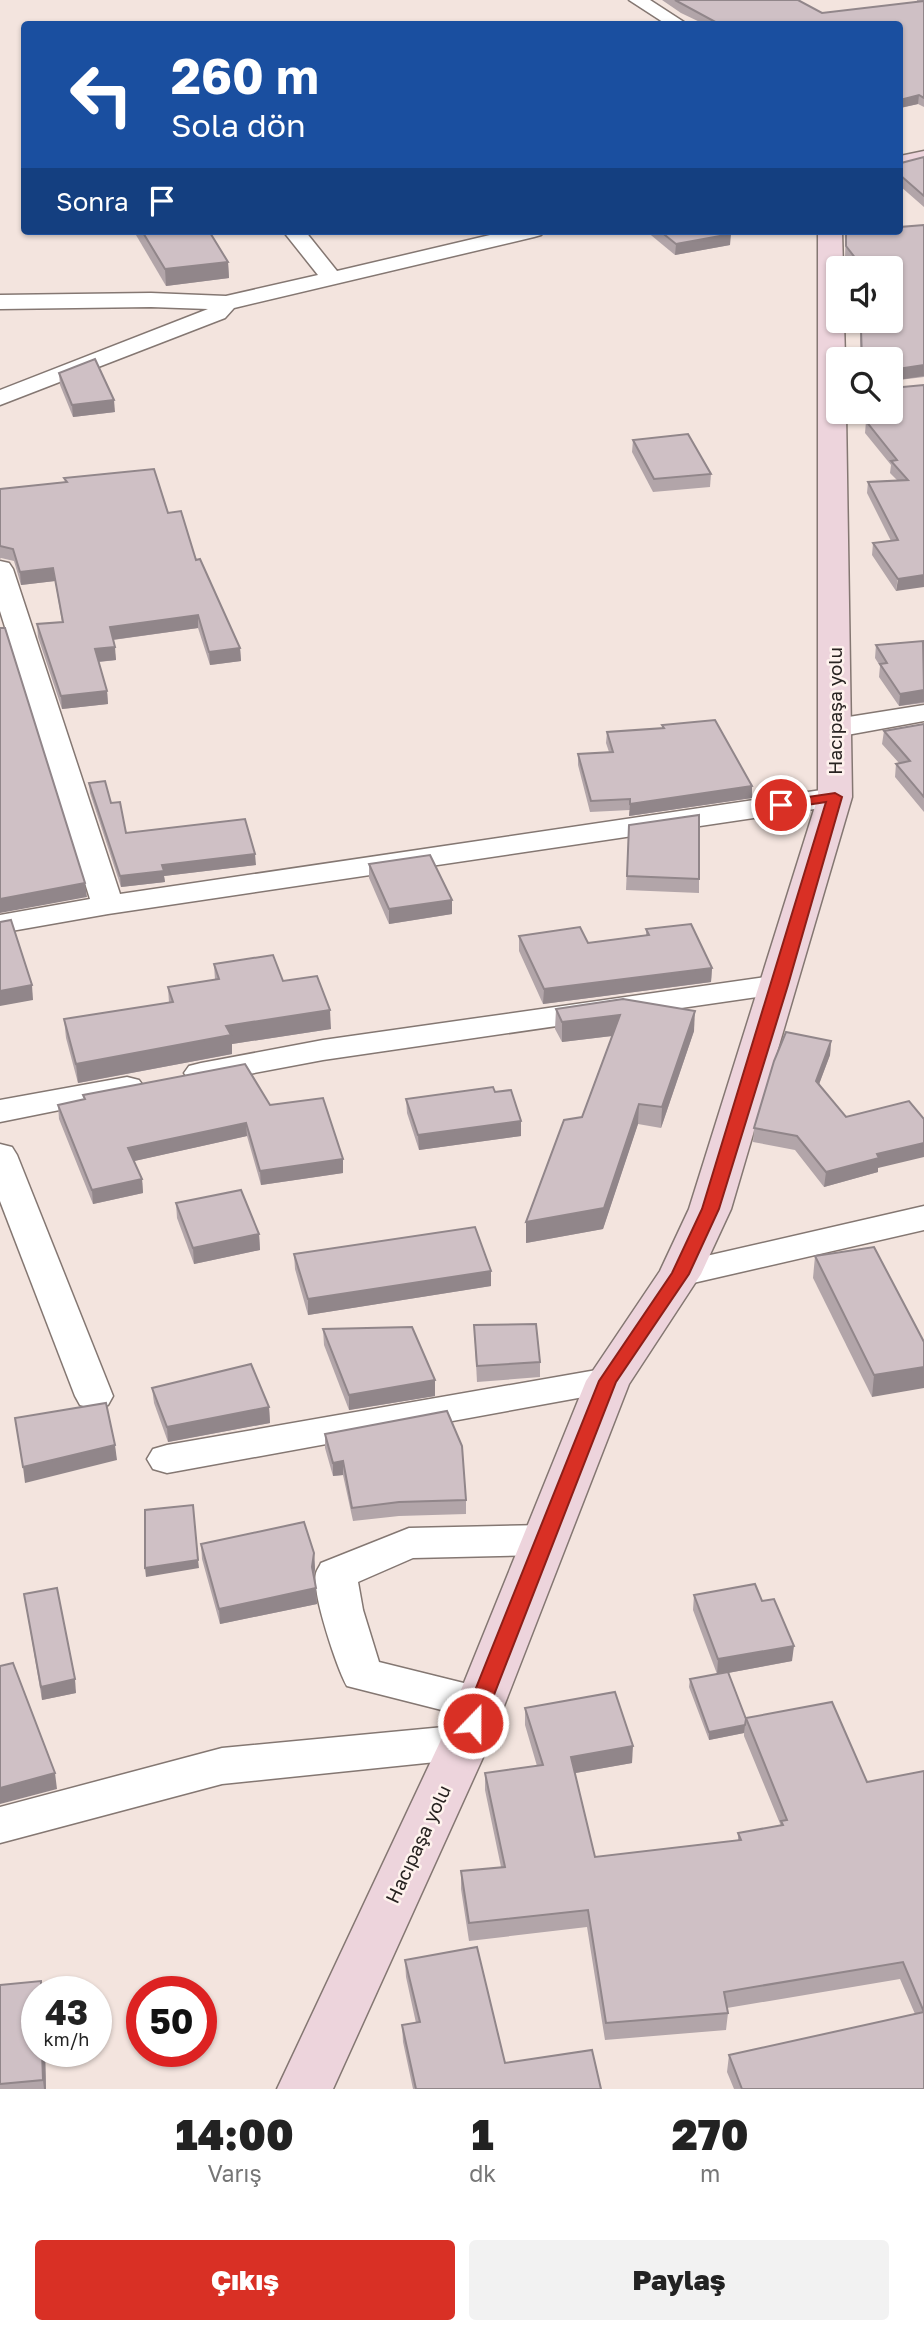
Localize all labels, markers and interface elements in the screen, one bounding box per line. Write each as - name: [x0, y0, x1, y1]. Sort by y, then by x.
- text: 260 m: [171, 46, 319, 105]
- icon: left: [56, 49, 147, 140]
- text: Sola dön: [171, 106, 306, 144]
- icon: arrive: [143, 182, 181, 220]
- text: Sonra: [56, 186, 129, 217]
- map controls: [826, 256, 903, 424]
- button: sound: [826, 256, 903, 333]
- button: search: [826, 347, 903, 424]
- street label: Hacıpaşa yolu: [823, 647, 846, 775]
- pin: [751, 775, 811, 835]
- icon: arrive: [762, 786, 800, 824]
- position arrow: [436, 1686, 510, 1760]
- street label: Hacıpaşa yolu: [380, 1781, 455, 1907]
- speed limit sign: 50: [126, 1976, 217, 2067]
- text: 43: [45, 1991, 88, 2033]
- text: km/h: [44, 2028, 89, 2050]
- text: 14:00: [175, 2109, 294, 2159]
- text: 1: [472, 2109, 494, 2159]
- text: 270: [672, 2109, 748, 2159]
- text: Varış: [207, 2159, 262, 2187]
- text: dk: [469, 2159, 496, 2187]
- text: m: [700, 2159, 720, 2187]
- button: Çıkış: [35, 2240, 455, 2320]
- button: Paylaş: [469, 2240, 889, 2320]

